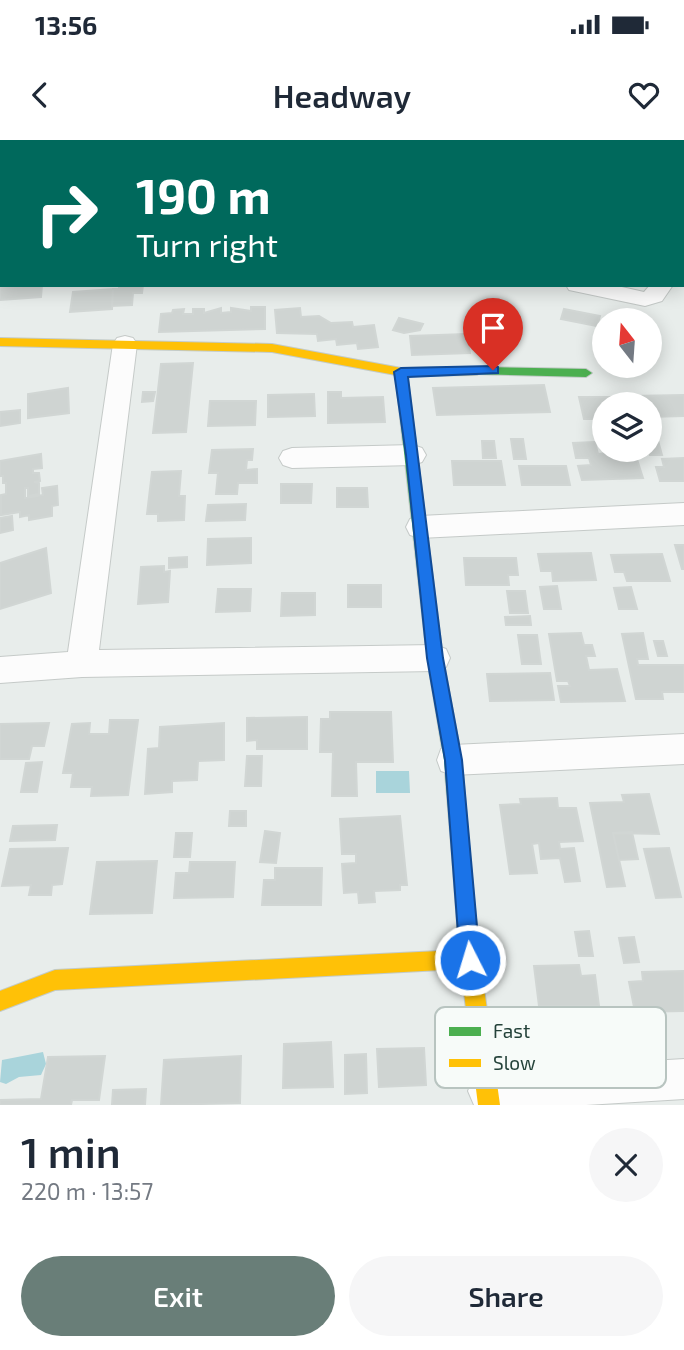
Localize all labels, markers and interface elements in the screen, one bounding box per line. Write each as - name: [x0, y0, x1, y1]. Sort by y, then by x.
- text: 13:56: [35, 9, 97, 40]
- icon: back: [21, 76, 59, 114]
- text: Headway: [273, 76, 411, 114]
- icon: heart: [625, 76, 663, 114]
- text: 190 m: [136, 165, 271, 224]
- icon: right: [21, 168, 112, 259]
- text: Turn right: [136, 225, 278, 263]
- pin: [463, 298, 523, 370]
- north arrow: [592, 308, 662, 378]
- map controls: [592, 308, 662, 462]
- icon: arrive: [474, 309, 512, 347]
- button: layers: [592, 392, 662, 462]
- position arrow: [433, 923, 507, 997]
- legend: [435, 1007, 666, 1088]
- text: Fast: [493, 1019, 530, 1042]
- text: Slow: [493, 1051, 536, 1074]
- text: 1 min: [21, 1126, 121, 1176]
- button: close: [589, 1128, 663, 1202]
- text: 220 m · 13:57: [21, 1177, 153, 1205]
- button: Exit: [21, 1256, 335, 1336]
- button: Share: [349, 1256, 663, 1336]

